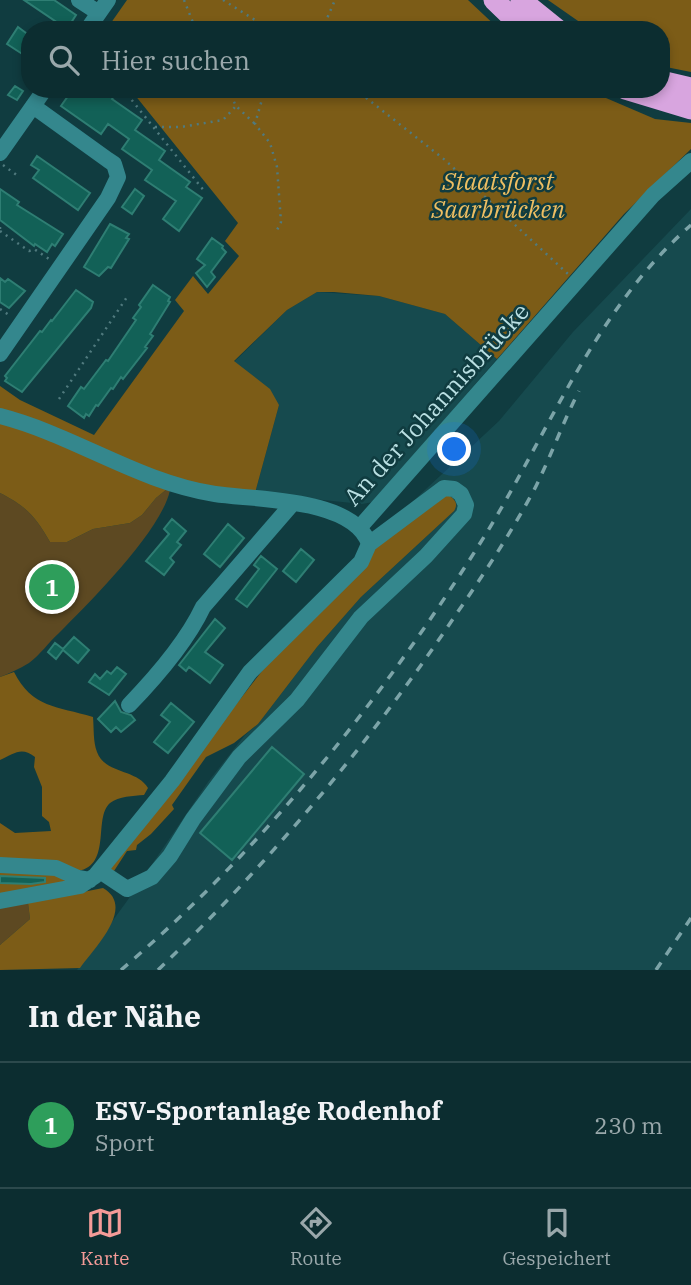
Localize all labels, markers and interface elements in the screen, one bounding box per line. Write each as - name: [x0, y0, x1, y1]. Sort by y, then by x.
- search box: [21, 21, 670, 98]
- icon: search: [45, 41, 83, 79]
- text: Hier suchen: [101, 43, 250, 77]
- park label: Staatsforst Saarbrücken: [430, 165, 565, 225]
- street label: An der Johannisbrücke: [336, 296, 536, 512]
- your location: [437, 432, 471, 466]
- pin: 1: [29, 561, 75, 613]
- text: In der Nähe: [28, 996, 201, 1035]
- text: ESV-Sportanlage Rodenhof: [95, 1093, 441, 1127]
- text: 1: [44, 1110, 58, 1140]
- text: 230 m: [594, 1110, 663, 1140]
- text: Sport: [95, 1127, 154, 1157]
- tab: Karte: [80, 1204, 129, 1270]
- tab: Route: [290, 1204, 342, 1270]
- tab: Gespeichert: [502, 1204, 611, 1270]

